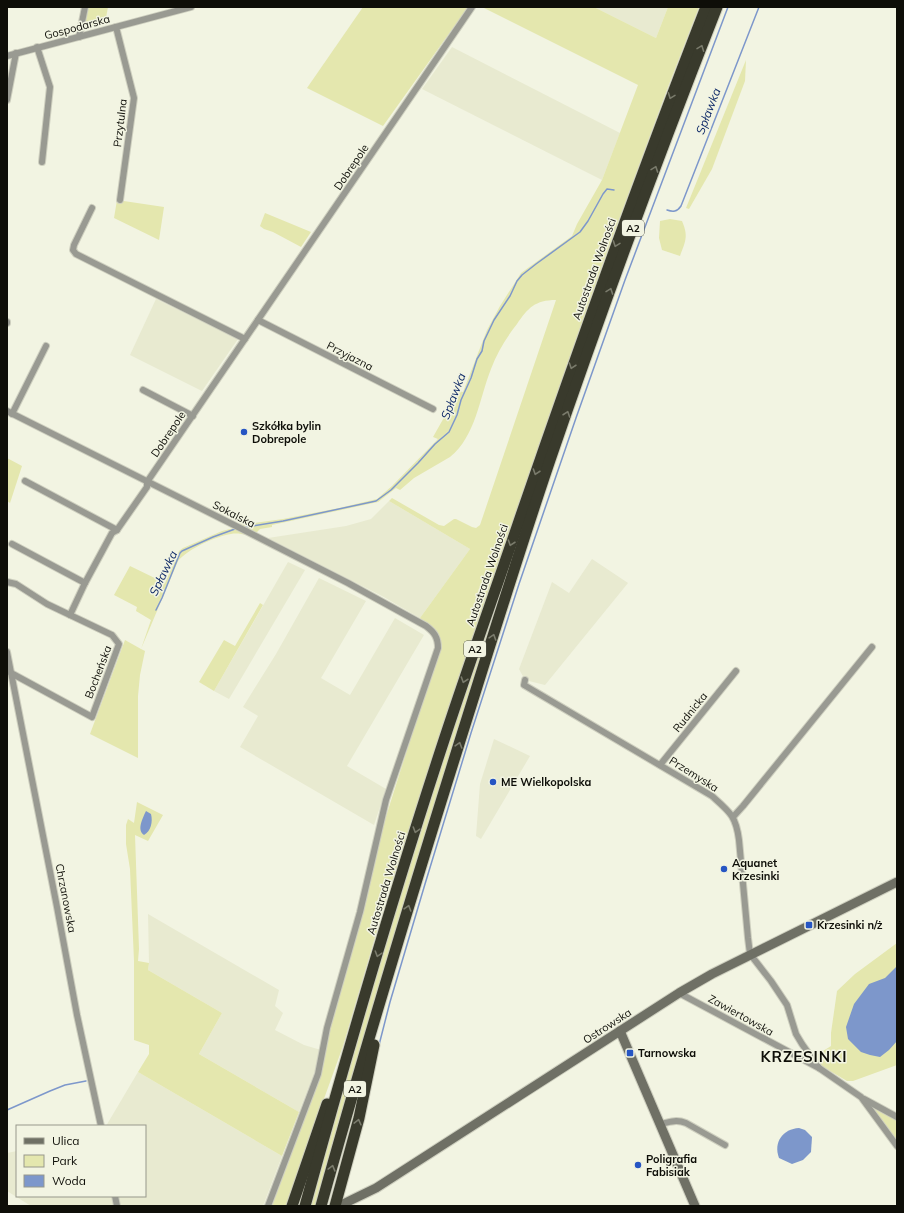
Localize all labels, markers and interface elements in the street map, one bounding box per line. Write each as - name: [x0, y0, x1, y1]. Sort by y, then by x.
- street label: Gospodarska: [43, 12, 111, 42]
- one-way arrow: [696, 44, 704, 51]
- water label: Spławka: [692, 86, 724, 136]
- one-way arrow: [668, 92, 676, 99]
- street label: Przytulna: [110, 98, 130, 148]
- street label: Dobrepole: [331, 141, 371, 193]
- one-way arrow: [650, 166, 658, 173]
- street label: Autostrada Wolności: [569, 216, 619, 322]
- road number: A2: [622, 220, 644, 236]
- one-way arrow: [613, 240, 621, 247]
- one-way arrow: [606, 288, 614, 295]
- street label: Przyjazna: [324, 338, 376, 374]
- one-way arrow: [569, 362, 577, 369]
- water label: Spławka: [437, 371, 469, 421]
- street label: Dobrepole: [148, 408, 188, 460]
- one-way arrow: [562, 410, 570, 417]
- place label: Szkółka bylin Dobrepole: [252, 419, 321, 446]
- marker: Szkółka bylin Dobrepole: [239, 427, 249, 437]
- one-way arrow: [532, 468, 540, 475]
- street label: Sokalska: [210, 497, 258, 531]
- street label: Autostrada Wolności: [463, 522, 511, 628]
- one-way arrow: [507, 540, 516, 547]
- water label: Spławka: [146, 548, 180, 598]
- one-way arrow: [488, 633, 497, 640]
- road number: A2: [464, 641, 486, 657]
- street label: Bocheńska: [81, 643, 115, 701]
- one-way arrow: [460, 676, 469, 683]
- street label: Rudnicka: [670, 689, 710, 735]
- one-way arrow: [454, 742, 463, 749]
- street label: Przemyska: [667, 753, 721, 795]
- place label: ME Wielkopolska: [501, 775, 591, 789]
- marker: ME Wielkopolska: [488, 777, 498, 787]
- one-way arrow: [412, 826, 421, 833]
- street label: Autostrada Wolności: [364, 830, 408, 936]
- place label: Aquanet Krzesinki: [732, 856, 779, 883]
- street label: Chrzanowska: [52, 862, 80, 934]
- marker: Aquanet Krzesinki: [719, 864, 729, 874]
- one-way arrow: [403, 905, 412, 912]
- place label: Krzesinki n/ż: [817, 918, 883, 932]
- marker: Krzesinki n/ż: [804, 920, 814, 930]
- one-way arrow: [374, 950, 383, 957]
- street label: Zawiertowska: [706, 991, 776, 1039]
- street label: Ostrowska: [580, 1005, 634, 1047]
- place label: Tarnowska: [638, 1046, 696, 1060]
- district label: KRZESINKI: [761, 1047, 847, 1066]
- marker: Tarnowska: [625, 1048, 635, 1058]
- road number: A2: [344, 1081, 366, 1097]
- one-way arrow: [353, 1118, 362, 1125]
- legend: [16, 1125, 146, 1197]
- text: Ulica: [52, 1133, 80, 1148]
- place label: Poligrafia Fabisiak: [646, 1152, 697, 1179]
- text: Park: [52, 1153, 78, 1168]
- marker: Poligrafia Fabisiak: [633, 1160, 643, 1170]
- one-way arrow: [327, 1165, 336, 1172]
- text: Woda: [52, 1173, 86, 1188]

